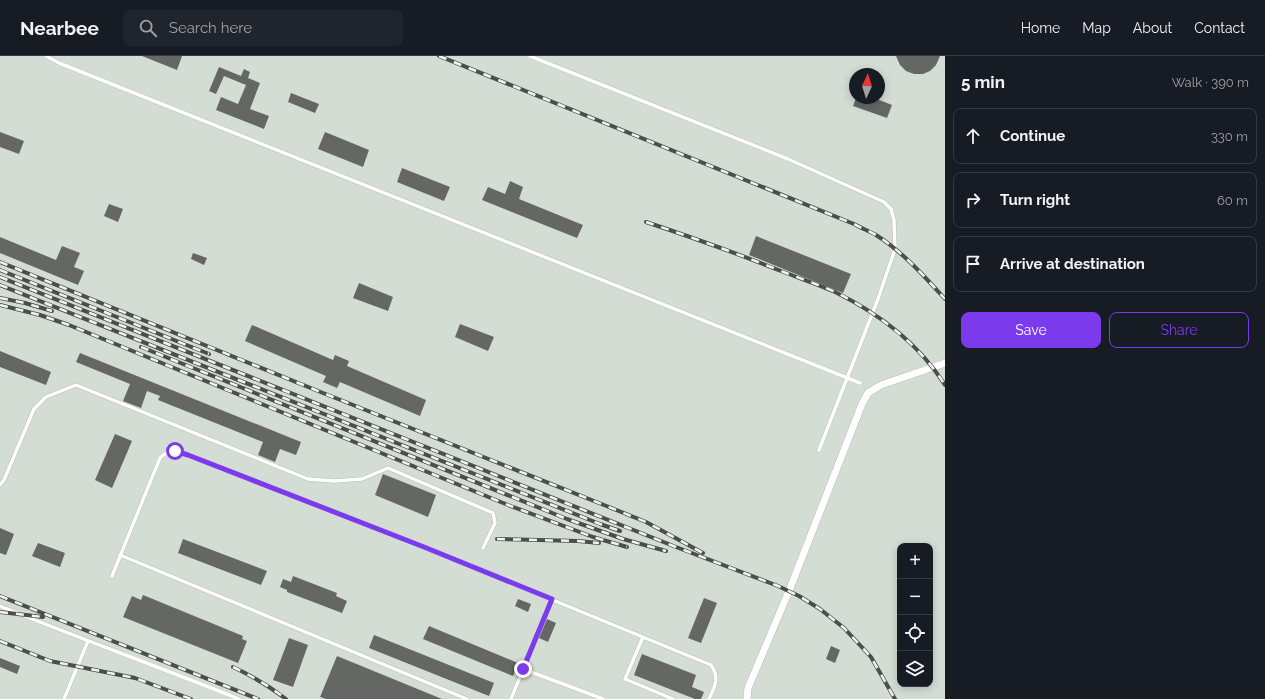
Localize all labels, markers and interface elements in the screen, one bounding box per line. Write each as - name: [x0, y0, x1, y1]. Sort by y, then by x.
- search box: [123, 10, 403, 46]
- text: Nearbee: [20, 17, 99, 39]
- icon: search: [137, 17, 159, 39]
- text: Search here: [169, 19, 252, 37]
- text: Home: [1021, 20, 1060, 36]
- text: Map: [1082, 20, 1111, 36]
- text: About: [1133, 20, 1172, 36]
- text: Contact: [1194, 20, 1245, 36]
- north arrow: [849, 68, 885, 104]
- text: 5 min: [961, 72, 1005, 92]
- text: Walk · 390 m: [1172, 75, 1249, 90]
- icon: ahead: [962, 125, 984, 147]
- text: Continue: [1000, 127, 1065, 145]
- text: 330 m: [1211, 129, 1248, 144]
- icon: right: [962, 189, 984, 211]
- text: Turn right: [1000, 191, 1070, 209]
- text: 60 m: [1217, 193, 1248, 208]
- icon: arrive: [962, 253, 984, 275]
- text: Arrive at destination: [1000, 255, 1145, 273]
- button: Save: [961, 312, 1101, 348]
- button: Share: [1109, 312, 1249, 348]
- route start: [166, 442, 184, 460]
- map controls: [897, 543, 933, 687]
- button: +: [897, 543, 933, 579]
- button: −: [897, 579, 933, 615]
- button: locate: [897, 615, 933, 651]
- button: layers: [897, 651, 933, 687]
- route end: [514, 660, 532, 678]

